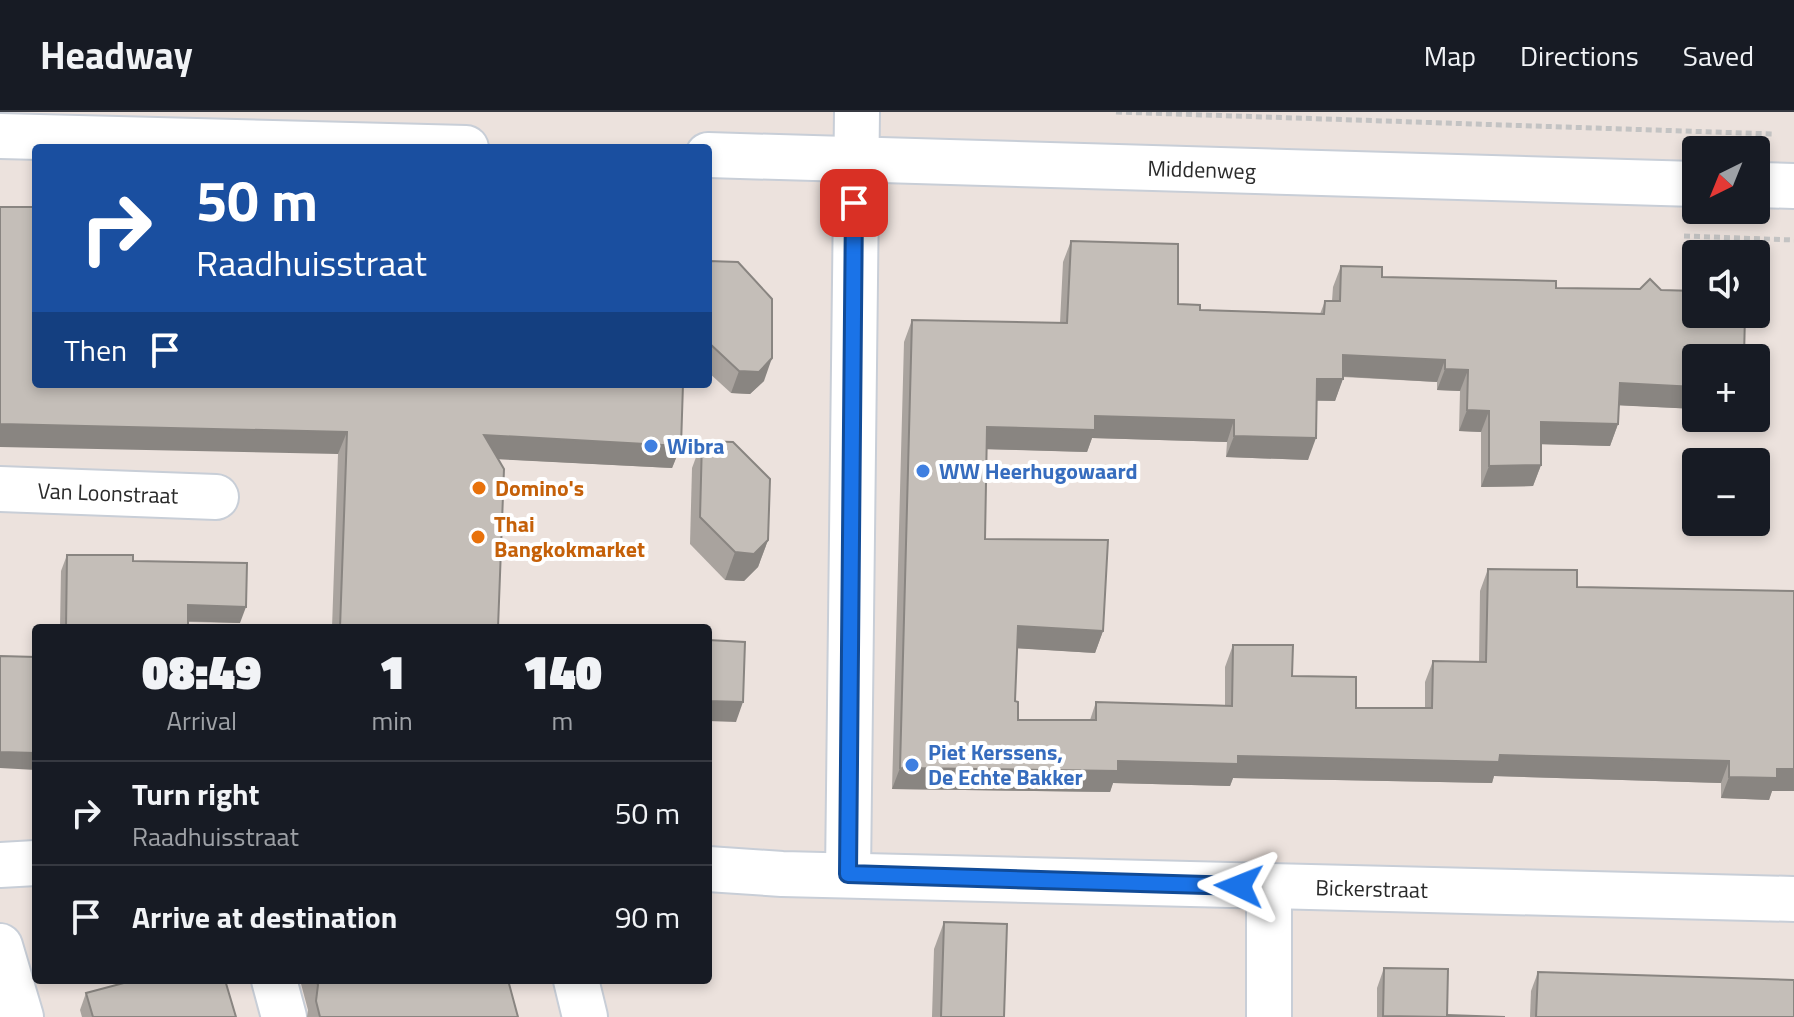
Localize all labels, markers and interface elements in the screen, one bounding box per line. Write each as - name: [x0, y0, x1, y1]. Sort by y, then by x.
- text: Headway: [40, 26, 193, 84]
- text: Map: [1424, 34, 1476, 77]
- text: Directions: [1520, 34, 1639, 77]
- text: Saved: [1683, 34, 1754, 77]
- north arrow: [1682, 136, 1770, 224]
- map controls: [1682, 136, 1770, 536]
- street label: Middenweg: [1147, 151, 1257, 188]
- text: 50 m: [196, 158, 318, 243]
- pin: [820, 169, 888, 237]
- icon: right: [64, 176, 168, 280]
- icon: arrive: [832, 181, 876, 225]
- text: Raadhuisstraat: [196, 235, 427, 290]
- button: sound: [1682, 240, 1770, 328]
- text: Then: [64, 327, 127, 373]
- icon: arrive: [143, 328, 187, 372]
- button: +: [1682, 344, 1770, 432]
- place label: Wibra: [667, 429, 725, 463]
- marker: Wibra: [642, 437, 660, 455]
- button: −: [1682, 448, 1770, 536]
- place label: WW Heerhugowaard: [939, 454, 1138, 488]
- marker: WW Heerhugowaard: [914, 462, 932, 480]
- place label: Domino's: [495, 471, 584, 505]
- street label: Van Loonstraat: [37, 473, 179, 513]
- marker: Domino's: [470, 479, 488, 497]
- place label: Thai Bangkokmarket: [494, 507, 645, 566]
- marker: Thai Bangkokmarket: [469, 528, 487, 546]
- text: 08:49: [142, 635, 261, 708]
- text: 1: [379, 635, 405, 708]
- text: 140: [523, 635, 602, 708]
- text: Arrival: [166, 701, 237, 740]
- text: min: [371, 701, 413, 740]
- text: m: [552, 701, 573, 740]
- place label: Piet Kerssens, De Echte Bakker: [928, 735, 1083, 794]
- marker: Piet Kerssens, De Echte Bakker: [903, 756, 921, 774]
- text: Turn right: [132, 771, 260, 817]
- text: 50 m: [615, 790, 680, 836]
- icon: right: [64, 791, 108, 835]
- text: Raadhuisstraat: [132, 817, 299, 856]
- position arrow: [1197, 844, 1281, 928]
- street label: Bickerstraat: [1315, 870, 1429, 907]
- text: Arrive at destination: [132, 894, 397, 940]
- text: 90 m: [615, 894, 680, 940]
- icon: arrive: [64, 895, 108, 939]

